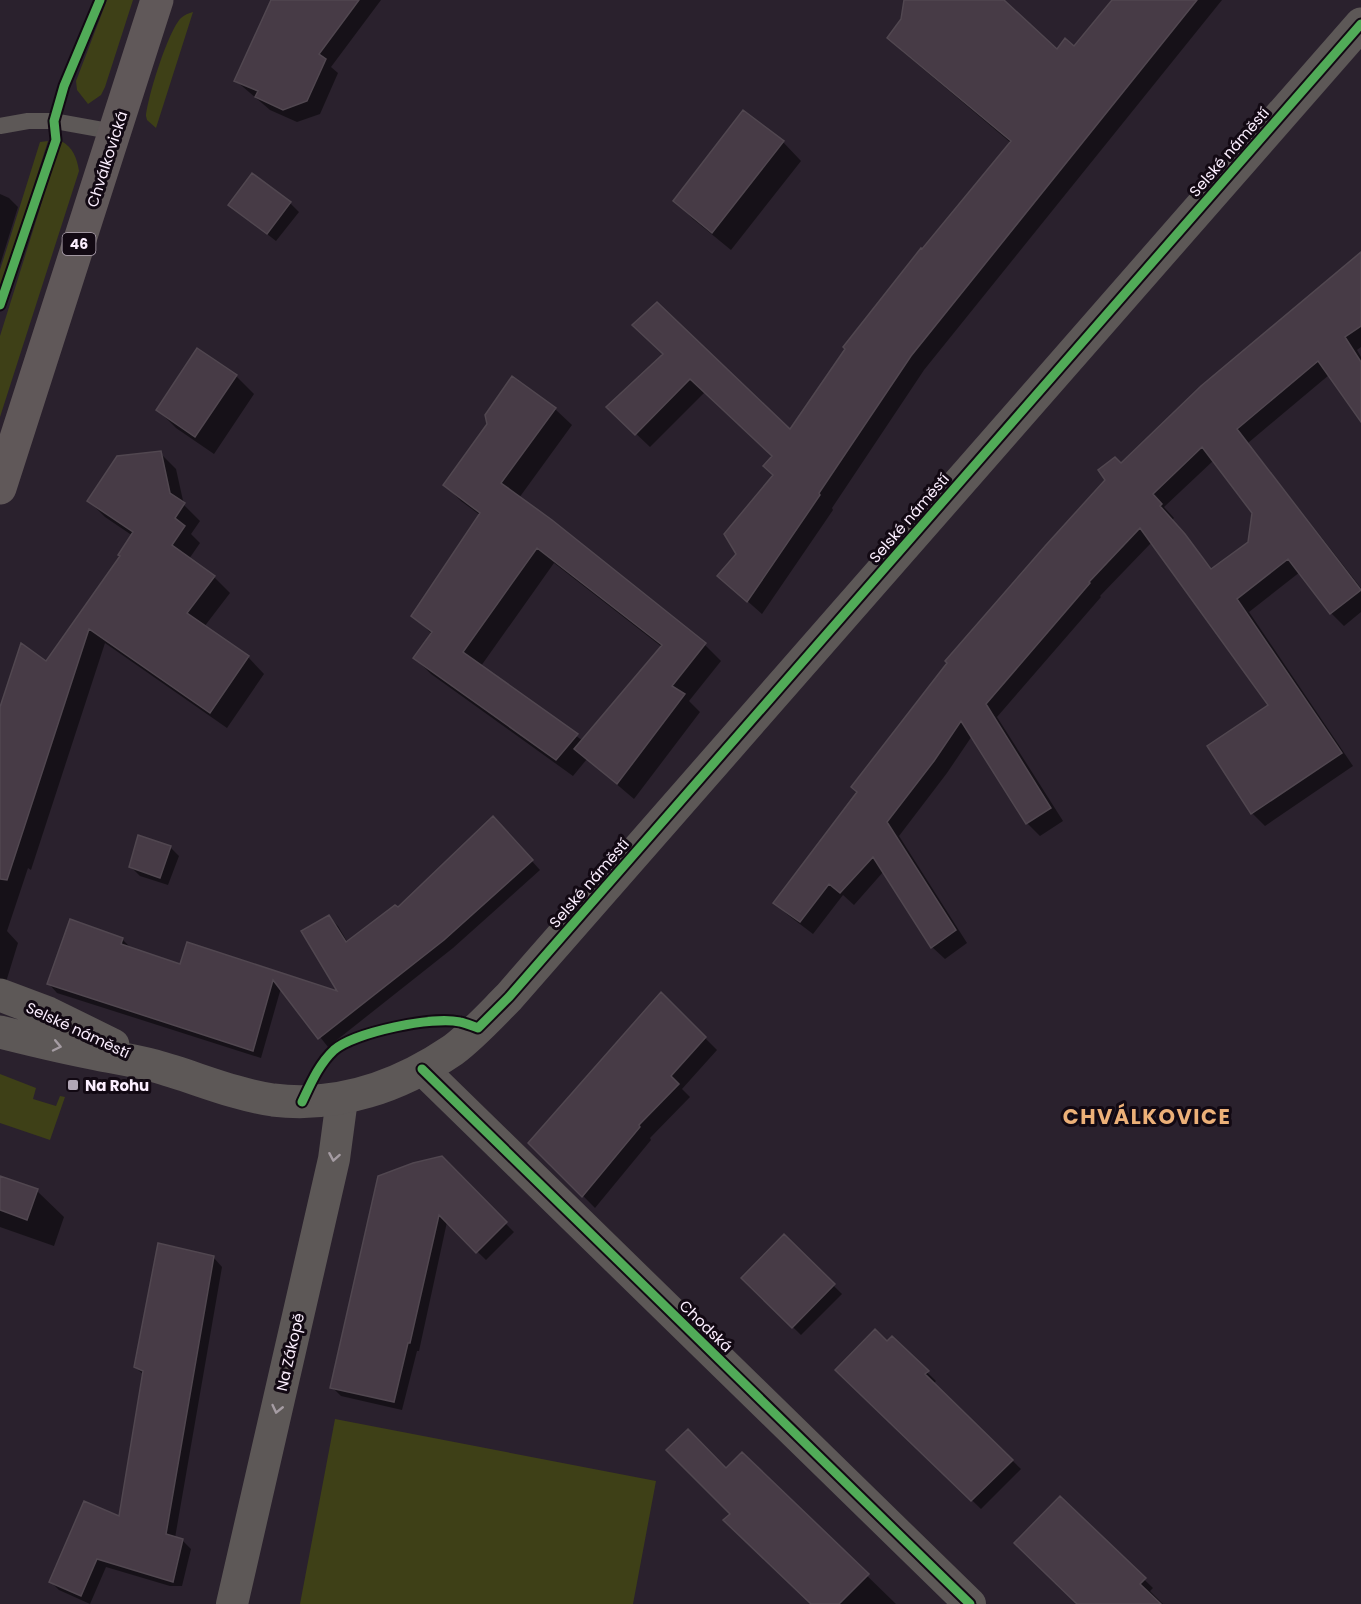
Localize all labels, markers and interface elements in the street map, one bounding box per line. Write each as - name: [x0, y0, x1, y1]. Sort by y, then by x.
- street label: Selské náměstí: [1184, 103, 1274, 201]
- street label: Chválkovická: [82, 108, 132, 210]
- road number: 46: [62, 233, 96, 255]
- street label: Selské náměstí: [864, 469, 954, 567]
- street label: Selské náměstí: [544, 834, 634, 932]
- street label: Selské náměstí: [23, 997, 134, 1063]
- one-way arrow: [51, 1039, 61, 1052]
- place label: Na Rohu: [85, 1075, 149, 1096]
- marker: Na Rohu: [66, 1078, 80, 1092]
- district label: CHVÁLKOVICE: [1063, 1102, 1231, 1131]
- one-way arrow: [328, 1152, 340, 1162]
- street label: Chodská: [675, 1295, 737, 1357]
- street label: Na Zákopě: [271, 1311, 309, 1393]
- one-way arrow: [271, 1403, 284, 1413]

